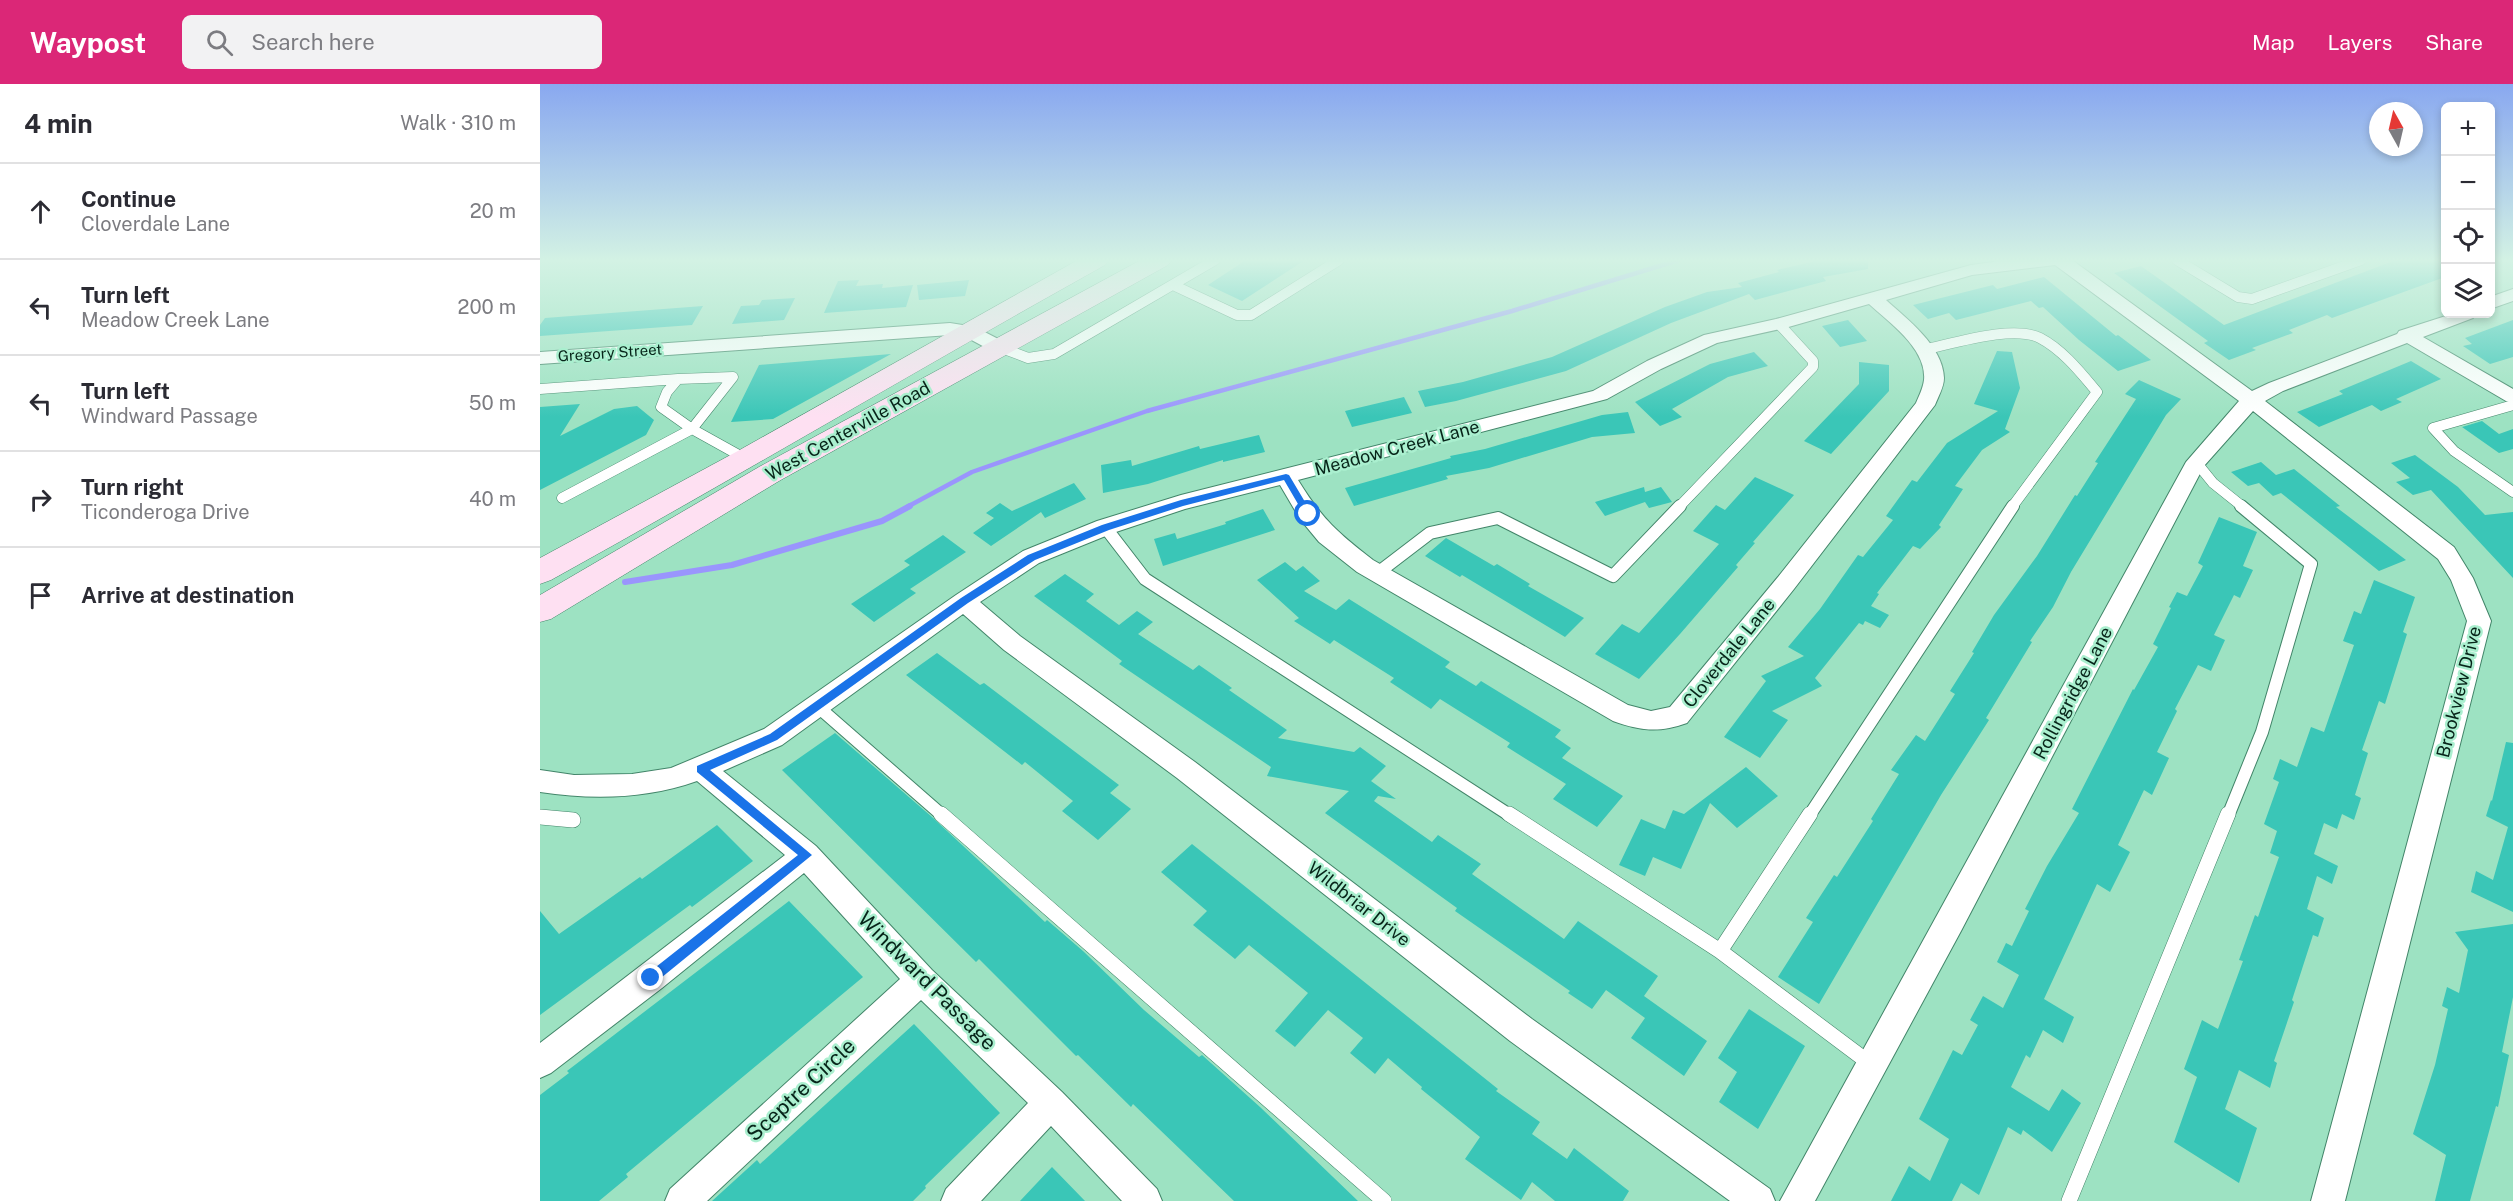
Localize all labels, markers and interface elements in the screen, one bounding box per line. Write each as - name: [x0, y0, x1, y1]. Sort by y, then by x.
- search box: [182, 15, 602, 69]
- text: Waypost: [30, 26, 146, 59]
- icon: search: [203, 26, 236, 59]
- text: Search here: [251, 29, 375, 55]
- text: Map: [2252, 30, 2295, 55]
- text: Layers: [2328, 30, 2392, 55]
- text: Share: [2425, 30, 2483, 55]
- north arrow: [2369, 102, 2423, 156]
- map controls: [2441, 102, 2495, 318]
- button: +: [2441, 102, 2495, 156]
- text: 4 min: [24, 108, 93, 139]
- text: Walk · 310 m: [400, 111, 516, 135]
- button: −: [2441, 156, 2495, 210]
- text: Continue: [81, 186, 176, 212]
- icon: ahead: [24, 195, 57, 228]
- text: 20 m: [470, 199, 516, 223]
- button: locate: [2441, 210, 2495, 264]
- text: Cloverdale Lane: [81, 212, 230, 236]
- button: layers: [2441, 264, 2495, 318]
- text: Turn left: [81, 282, 170, 308]
- icon: left: [24, 291, 57, 324]
- text: 200 m: [458, 295, 516, 319]
- text: Meadow Creek Lane: [81, 308, 270, 332]
- street label: Gregory Street: [557, 340, 663, 365]
- street label: West Centerville Road: [762, 377, 934, 484]
- text: Turn left: [81, 378, 170, 404]
- icon: left: [24, 387, 57, 420]
- text: 50 m: [469, 391, 516, 415]
- text: Windward Passage: [81, 404, 258, 428]
- street label: Meadow Creek Lane: [1312, 415, 1482, 480]
- text: Turn right: [81, 474, 184, 500]
- icon: right: [24, 483, 57, 516]
- text: 40 m: [469, 487, 516, 511]
- text: Ticonderoga Drive: [81, 500, 250, 524]
- route start: [1294, 500, 1320, 526]
- icon: arrive: [24, 579, 57, 612]
- text: Arrive at destination: [81, 582, 294, 608]
- street label: Cloverdale Lane: [1678, 594, 1779, 711]
- street label: Rollingridge Lane: [2029, 623, 2116, 763]
- street label: Brookview Drive: [2432, 624, 2485, 760]
- street label: Wildbriar Drive: [1304, 857, 1415, 950]
- street label: Windward Passage: [853, 906, 1002, 1055]
- route end: [637, 964, 663, 990]
- street label: Sceptre Circle: [741, 1033, 860, 1146]

